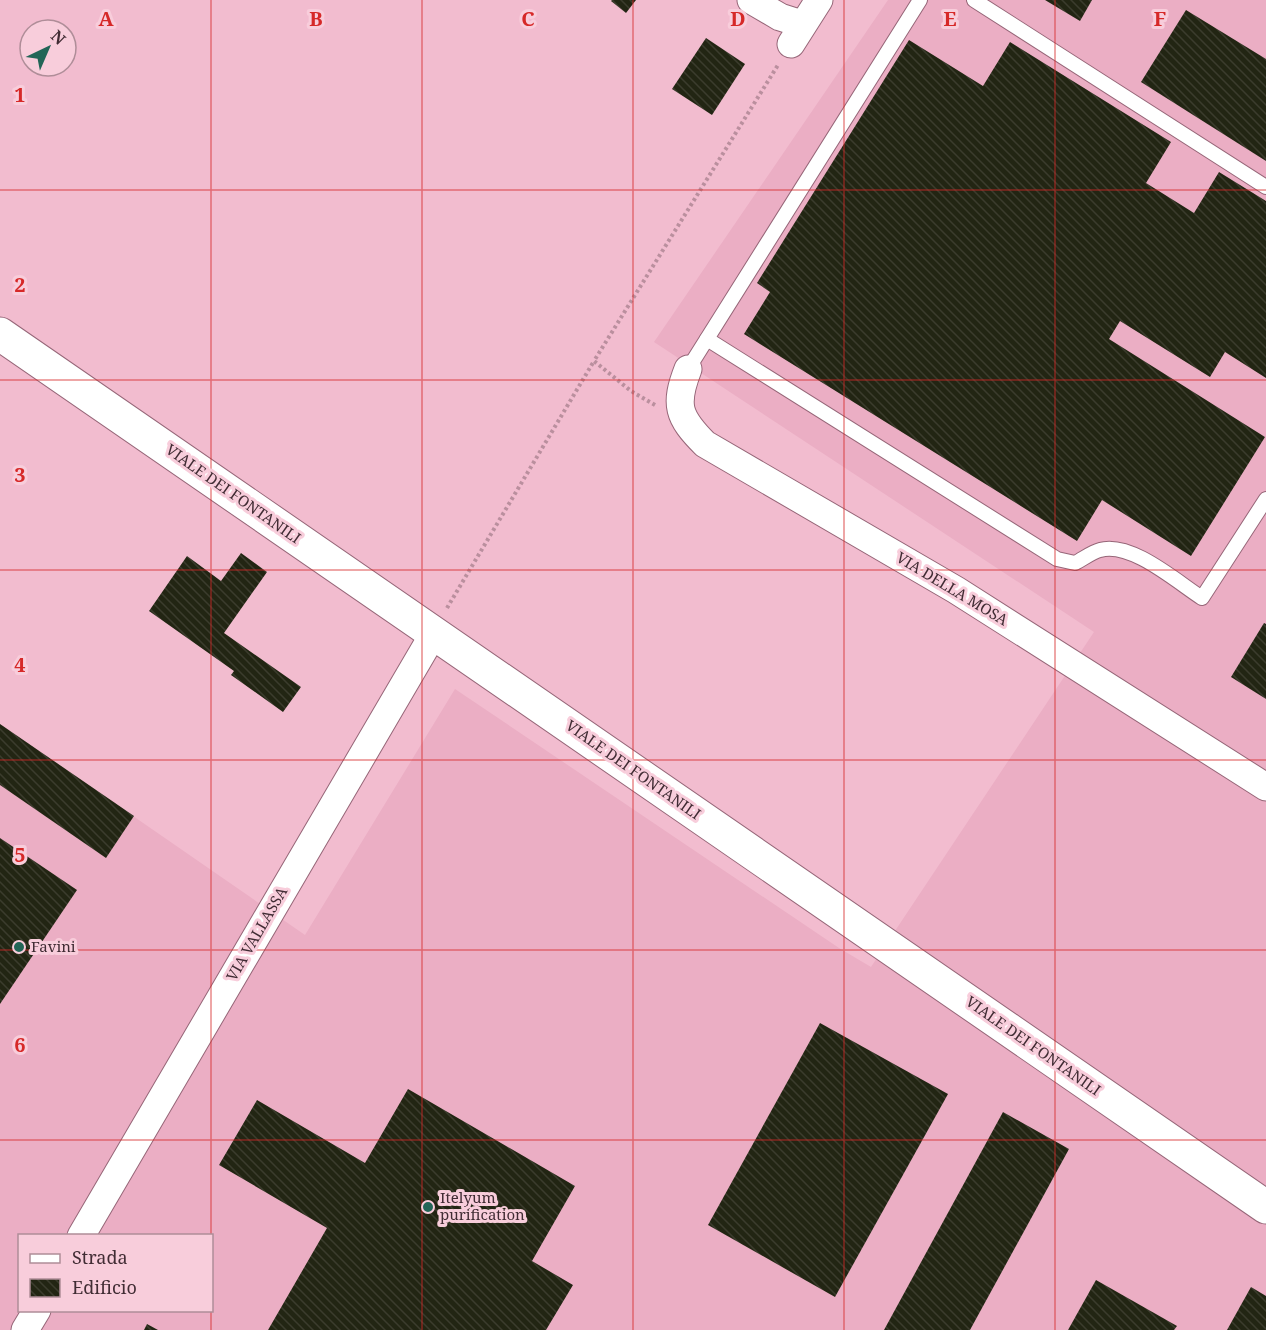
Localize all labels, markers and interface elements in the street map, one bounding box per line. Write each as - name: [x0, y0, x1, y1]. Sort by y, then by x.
- text: A: [98, 5, 114, 32]
- text: B: [309, 5, 323, 32]
- text: C: [521, 5, 535, 32]
- text: D: [730, 5, 746, 32]
- text: E: [943, 5, 957, 32]
- text: F: [1154, 5, 1166, 32]
- north arrow: [18, 18, 78, 78]
- text: N: [46, 25, 71, 50]
- text: 1: [14, 81, 26, 108]
- text: 2: [14, 271, 26, 298]
- street label: VIALE DEI FONTANILI: [162, 439, 305, 547]
- text: 3: [14, 461, 26, 488]
- street label: VIA DELLA MOSA: [893, 547, 1013, 630]
- text: 4: [14, 651, 26, 678]
- street label: VIALE DEI FONTANILI: [562, 715, 705, 823]
- text: 5: [14, 841, 26, 868]
- street label: VIA VALLASSA: [221, 882, 291, 984]
- place label: Favini: [31, 936, 76, 956]
- marker: Favini: [12, 940, 26, 954]
- street label: VIALE DEI FONTANILI: [962, 991, 1105, 1099]
- text: 6: [14, 1031, 26, 1058]
- place label: Itelyum purification: [440, 1187, 525, 1224]
- marker: Itelyum purification: [421, 1200, 435, 1214]
- legend: [18, 1234, 213, 1312]
- text: Strada: [72, 1245, 128, 1269]
- text: Edificio: [72, 1275, 137, 1299]

